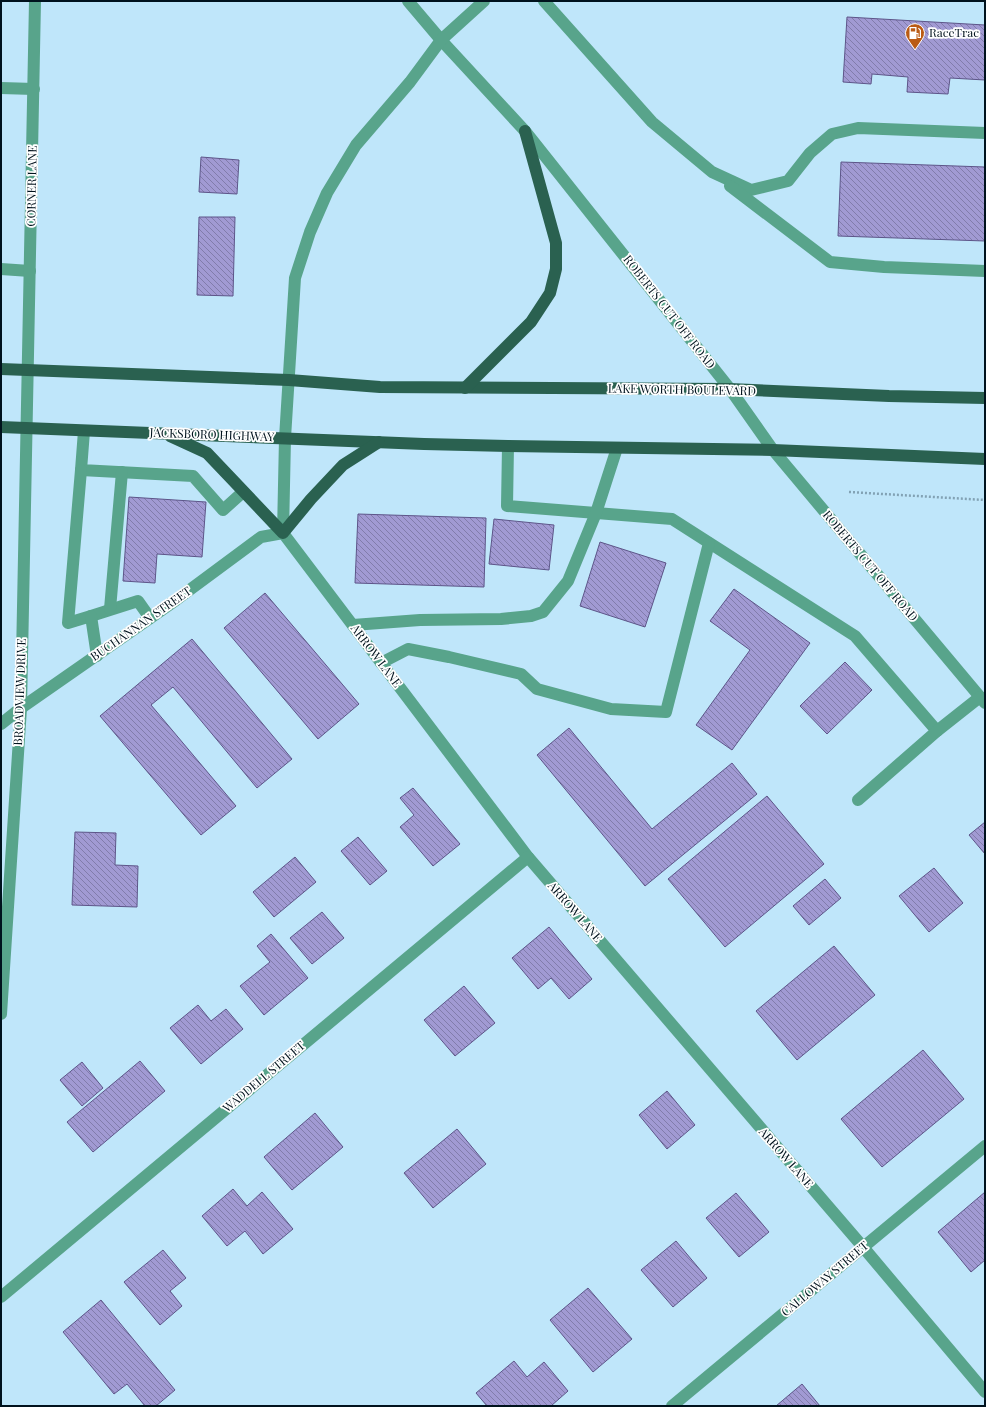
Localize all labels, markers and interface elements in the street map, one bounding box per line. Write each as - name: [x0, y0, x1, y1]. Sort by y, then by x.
- fuel station icon: RaceTrac: [904, 22, 926, 50]
- place label: RaceTrac: [929, 24, 979, 40]
- street label: CORNER LANE: [22, 145, 40, 227]
- street label: ROBERTS CUT OFF ROAD: [620, 251, 719, 372]
- street label: LAKE WORTH BOULEVARD: [608, 380, 757, 398]
- street label: JACKSBORO HIGHWAY: [149, 424, 275, 444]
- street label: ROBERTS CUT OFF ROAD: [820, 507, 922, 624]
- street label: BUCHANNAN STREET: [87, 582, 194, 664]
- street label: ARROW LANE: [347, 620, 406, 690]
- street label: BROADVIEW DRIVE: [9, 638, 29, 746]
- street label: ARROW LANE: [544, 877, 606, 945]
- street label: WADDELL STREET: [218, 1037, 308, 1116]
- street label: ARROW LANE: [755, 1123, 817, 1191]
- street label: CALLOWAY STREET: [777, 1237, 872, 1319]

